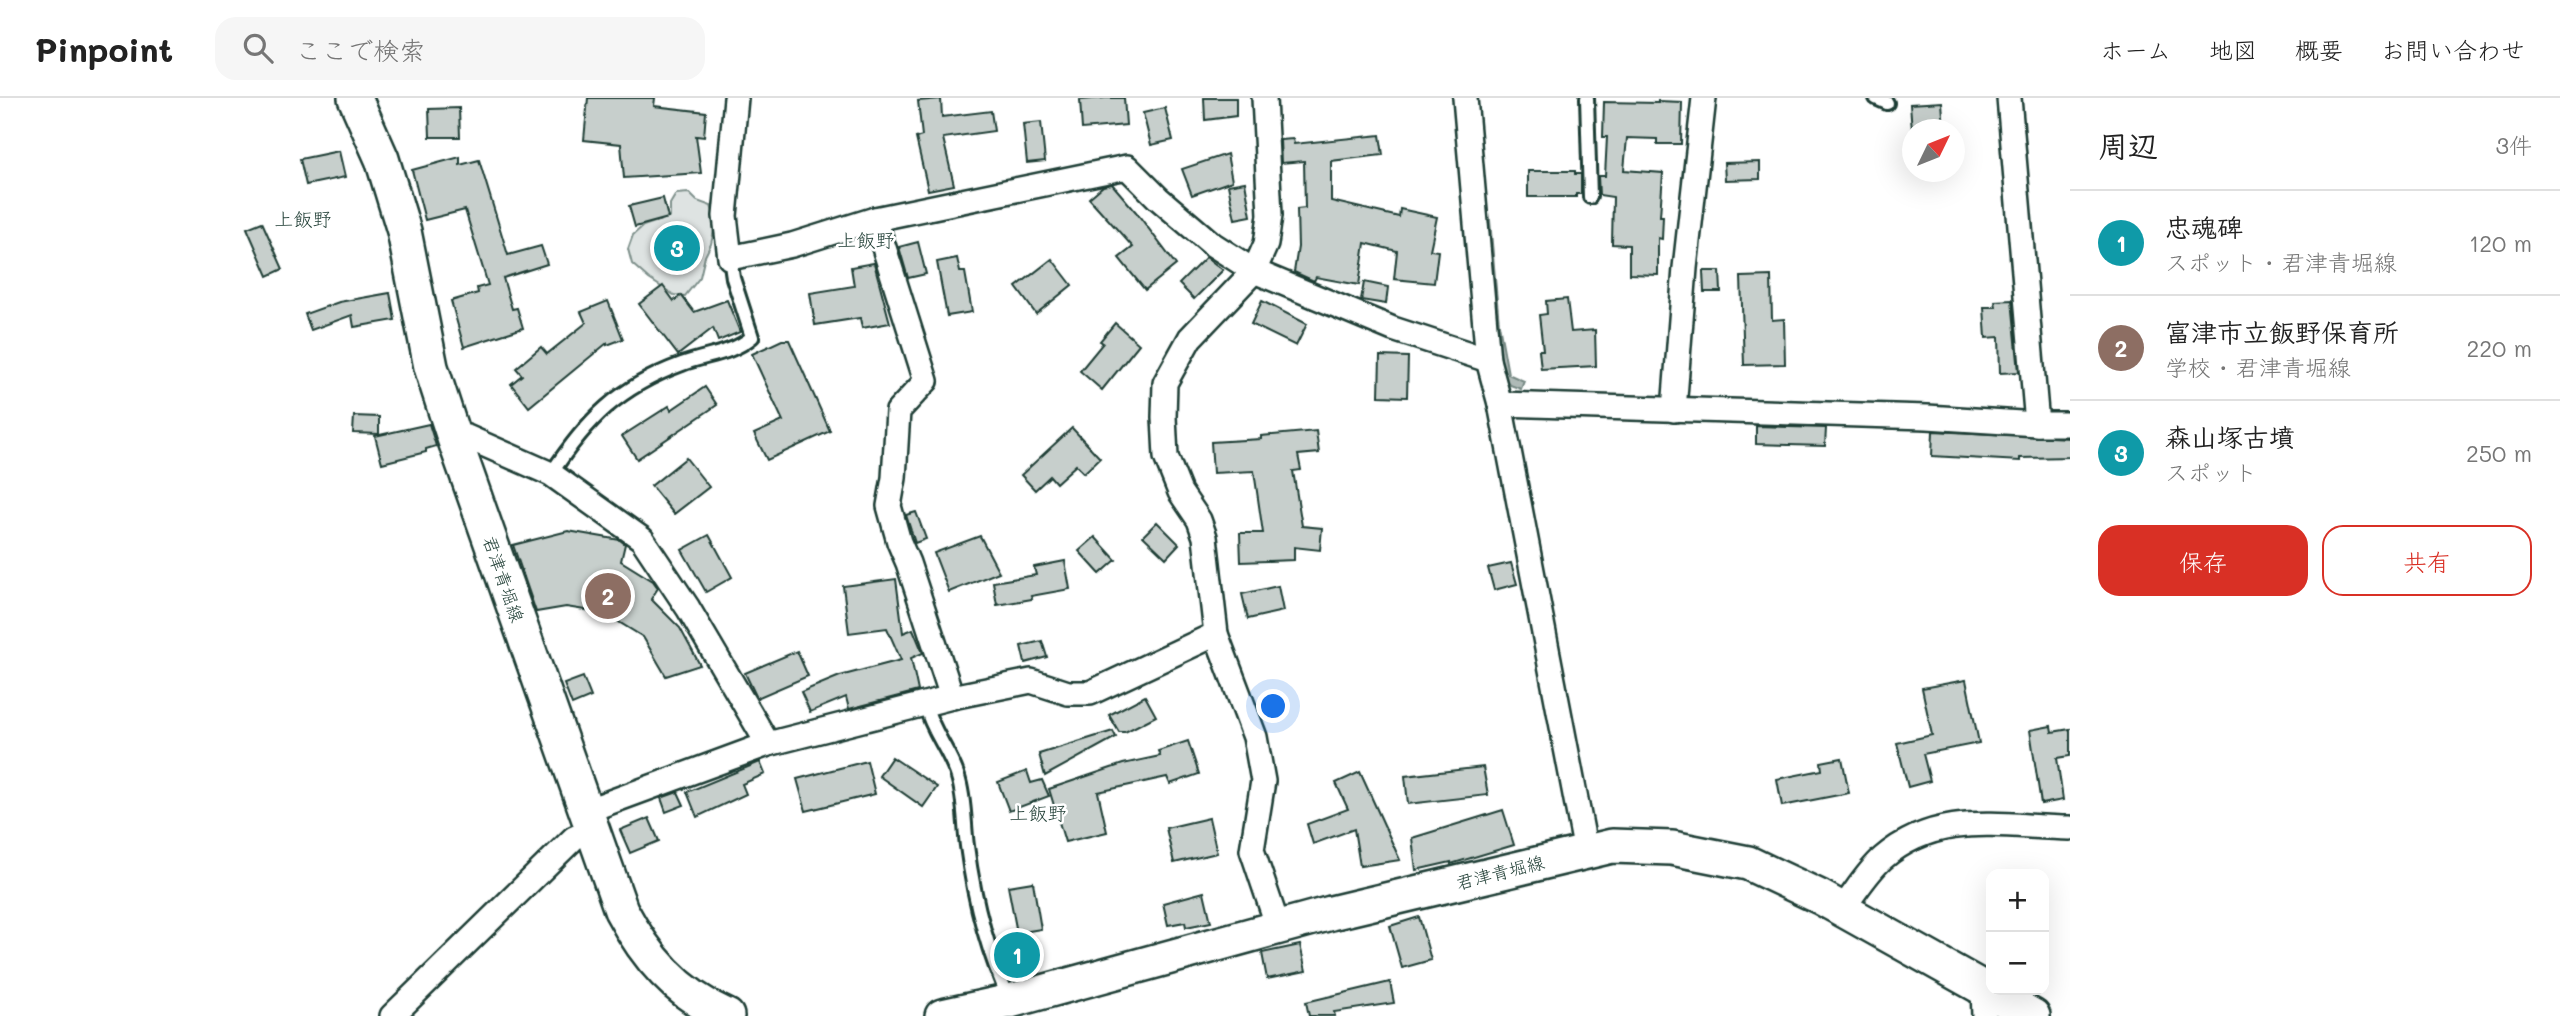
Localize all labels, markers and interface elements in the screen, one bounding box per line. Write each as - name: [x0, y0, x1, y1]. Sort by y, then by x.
- search box: [215, 17, 705, 80]
- text: Pinpoint: [35, 27, 173, 70]
- icon: search: [239, 29, 277, 67]
- text: ここで検索: [295, 33, 425, 67]
- text: ホーム: [2100, 34, 2171, 65]
- text: 地図: [2209, 34, 2257, 65]
- text: 概要: [2295, 34, 2343, 65]
- text: お問い合わせ: [2381, 34, 2525, 65]
- north arrow: [1902, 119, 1965, 182]
- text: 周辺: [2098, 125, 2158, 165]
- text: 3件: [2496, 130, 2532, 160]
- district label: 上飯野: [274, 206, 332, 231]
- text: 忠魂碑: [2165, 210, 2243, 244]
- pin: 3: [654, 222, 700, 274]
- district label: 上飯野: [837, 227, 895, 252]
- text: 1: [2116, 228, 2126, 258]
- text: 120 m: [2469, 228, 2532, 258]
- text: スポット · 君津青堀線: [2165, 247, 2397, 277]
- text: 富津市立飯野保育所: [2165, 315, 2399, 349]
- text: 2: [2115, 333, 2127, 363]
- text: 220 m: [2466, 333, 2532, 363]
- text: 学校 · 君津青堀線: [2165, 352, 2351, 382]
- text: 森山塚古墳: [2165, 420, 2295, 454]
- text: 3: [2114, 438, 2128, 468]
- text: 250 m: [2466, 438, 2532, 468]
- text: スポット: [2165, 457, 2257, 487]
- button: 保存: [2098, 525, 2308, 596]
- button: 共有: [2322, 525, 2532, 596]
- street label: 君津青堀線: [478, 533, 530, 625]
- pin: 2: [585, 570, 631, 622]
- your location: [1256, 689, 1290, 723]
- district label: 上飯野: [1009, 800, 1067, 825]
- street label: 君津青堀線: [1453, 849, 1547, 895]
- map controls: [1986, 869, 2049, 995]
- button: +: [1986, 869, 2049, 932]
- pin: 1: [994, 929, 1040, 981]
- button: −: [1986, 932, 2049, 995]

